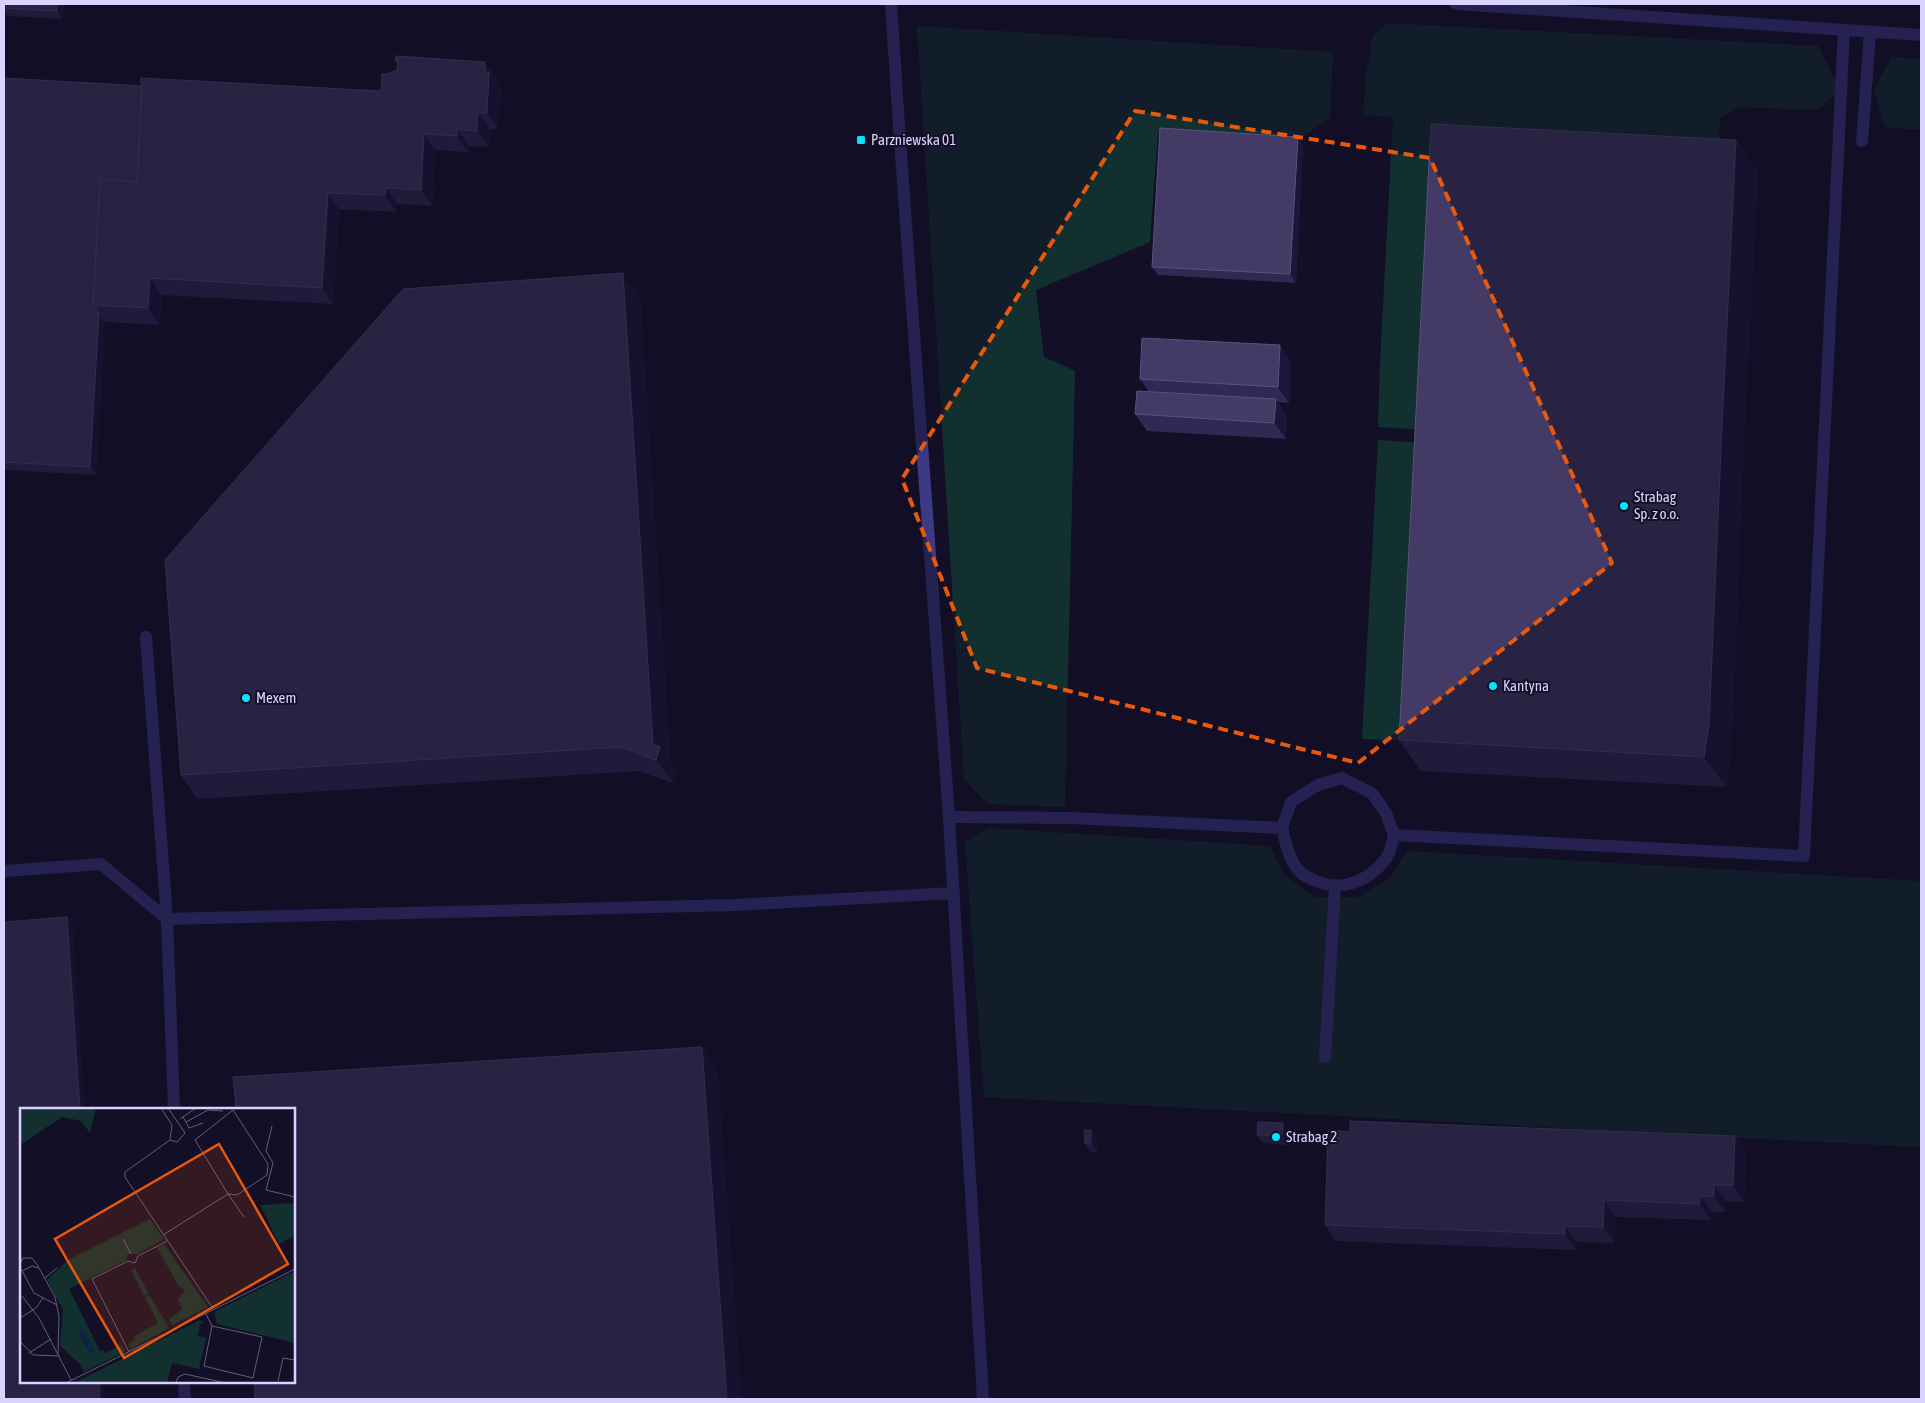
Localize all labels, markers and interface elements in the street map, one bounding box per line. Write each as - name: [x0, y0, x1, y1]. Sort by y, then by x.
- place label: Parzniewska 01: [871, 131, 956, 148]
- marker: Parzniewska 01: [855, 134, 867, 146]
- place label: Strabag Sp. z o.o.: [1634, 488, 1679, 522]
- marker: Strabag Sp. z o.o.: [1618, 500, 1630, 512]
- place label: Kantyna: [1503, 677, 1549, 694]
- marker: Kantyna: [1487, 680, 1499, 692]
- place label: Mexem: [256, 689, 296, 706]
- marker: Mexem: [240, 692, 252, 704]
- inset map: [20, 1108, 295, 1383]
- place label: Strabag 2: [1286, 1128, 1337, 1145]
- marker: Strabag 2: [1270, 1131, 1282, 1143]

